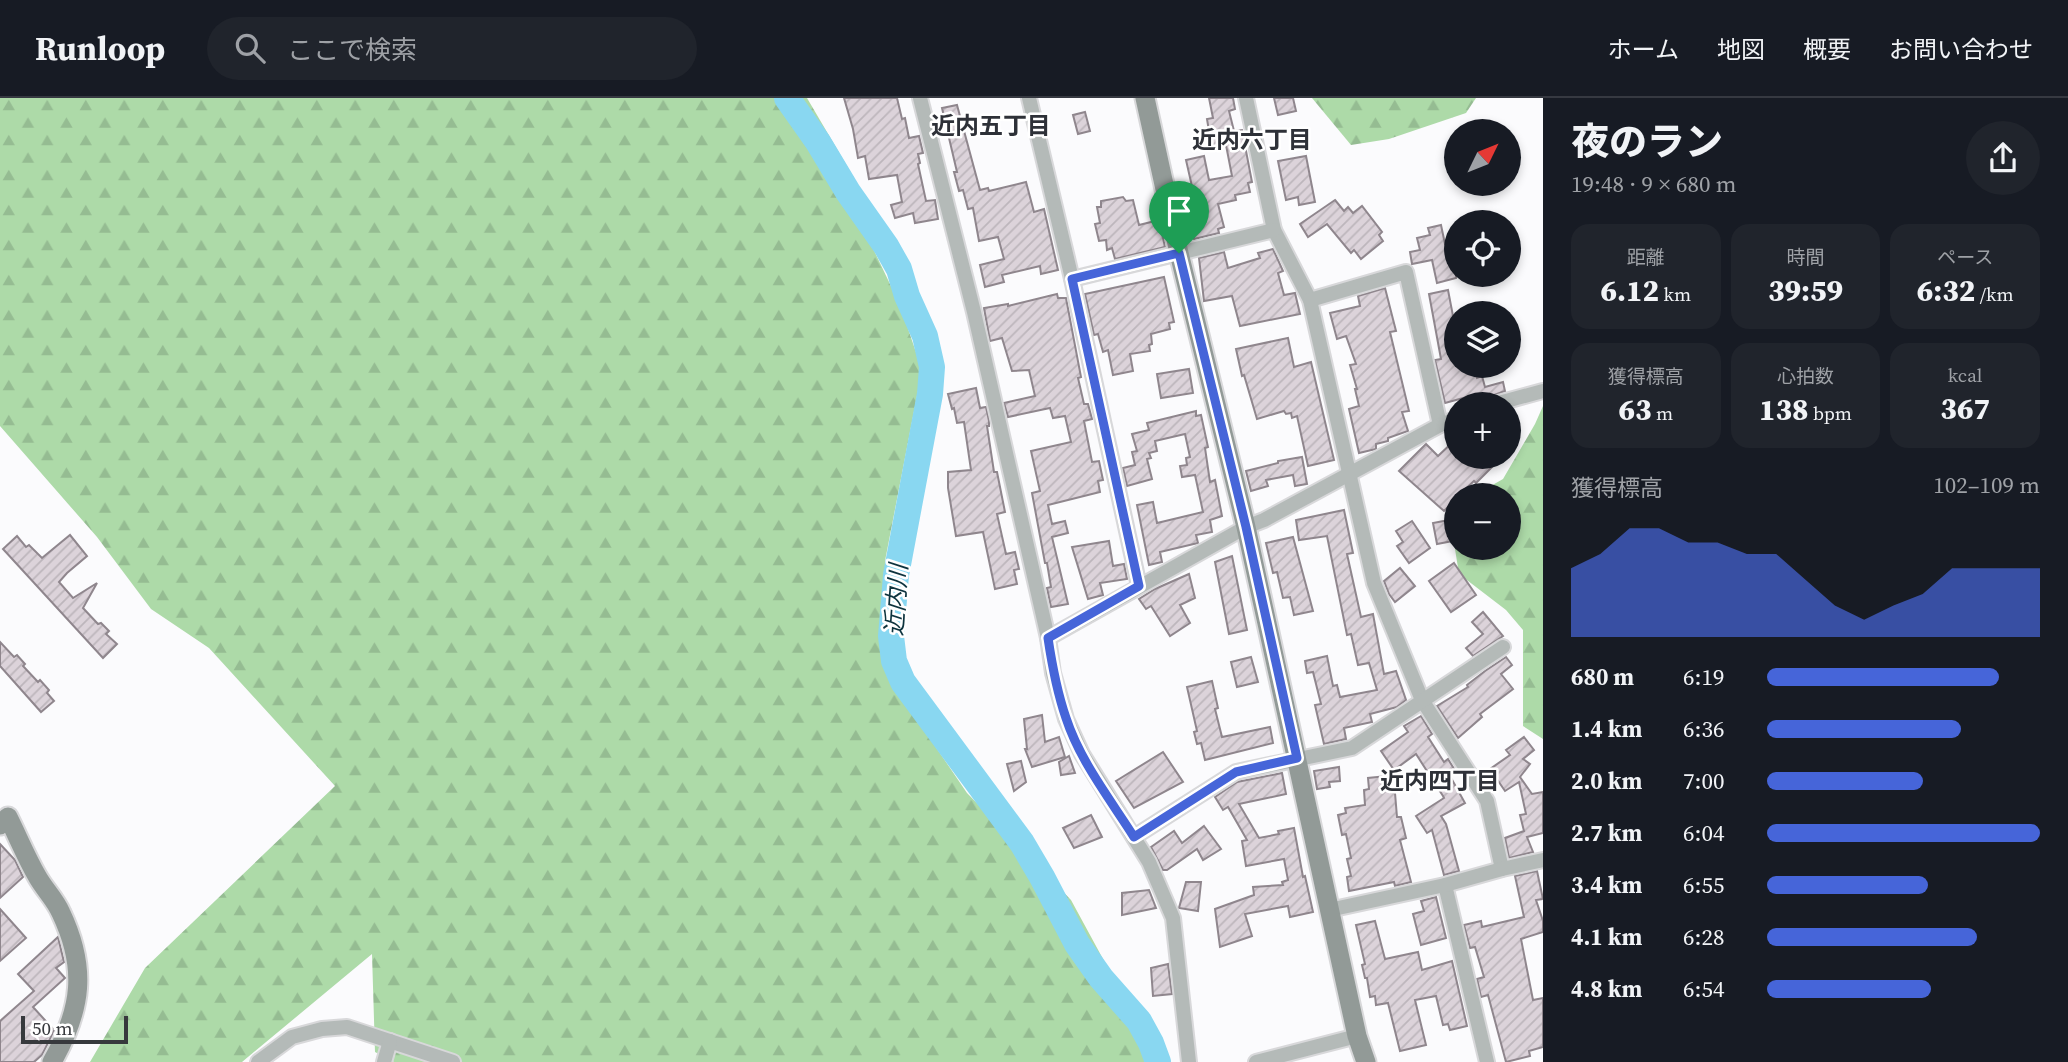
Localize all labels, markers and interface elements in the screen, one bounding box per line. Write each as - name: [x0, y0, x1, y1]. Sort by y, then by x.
- search box: [207, 17, 697, 80]
- text: Runloop: [35, 26, 165, 71]
- icon: search: [231, 29, 269, 67]
- text: ここで検索: [287, 32, 417, 68]
- text: ホーム: [1608, 33, 1679, 66]
- text: 地図: [1717, 33, 1765, 66]
- text: 概要: [1803, 33, 1851, 66]
- text: お問い合わせ: [1889, 33, 2033, 66]
- district label: 近内五丁目: [931, 109, 1051, 142]
- text: 夜のラン: [1571, 116, 1723, 168]
- north arrow: [1444, 119, 1521, 196]
- map controls: [1444, 119, 1521, 560]
- button: share: [1966, 121, 2040, 195]
- district label: 近内六丁目: [1192, 123, 1312, 156]
- text: 19:48 · 9 × 680 m: [1571, 168, 1737, 200]
- pin: [1149, 181, 1209, 253]
- icon: arrive: [1160, 192, 1198, 230]
- button: locate: [1444, 210, 1521, 287]
- text: 距離: [1627, 244, 1665, 270]
- text: 時間: [1786, 244, 1825, 270]
- text: ペース: [1937, 244, 1993, 270]
- text: 6.12: [1601, 270, 1659, 311]
- text: 39:59: [1768, 270, 1843, 311]
- text: 6:32: [1917, 270, 1975, 311]
- text: km: [1659, 281, 1691, 307]
- text: /km: [1975, 281, 2014, 307]
- button: layers: [1444, 301, 1521, 378]
- text: kcal: [1948, 362, 1982, 388]
- text: 獲得標高: [1608, 363, 1684, 389]
- text: 心拍数: [1777, 363, 1834, 389]
- text: 367: [1940, 388, 1990, 429]
- text: 63: [1619, 389, 1652, 430]
- text: 138: [1759, 389, 1809, 430]
- button: +: [1444, 392, 1521, 469]
- text: m: [1652, 400, 1673, 426]
- text: bpm: [1809, 400, 1852, 426]
- text: 102–109 m: [1933, 469, 2040, 501]
- text: 獲得標高: [1571, 472, 1663, 504]
- button: −: [1444, 483, 1521, 560]
- water label: 近内川: [877, 560, 915, 637]
- text: 680 m: [1571, 661, 1634, 693]
- text: 6:19: [1683, 661, 1724, 693]
- text: 1.4 km: [1571, 713, 1642, 745]
- text: 6:36: [1683, 713, 1724, 745]
- district label: 近内四丁目: [1380, 764, 1500, 797]
- text: 2.0 km: [1571, 765, 1642, 797]
- text: 7:00: [1683, 765, 1724, 797]
- text: 2.7 km: [1571, 817, 1642, 849]
- text: 6:04: [1683, 817, 1724, 849]
- text: 3.4 km: [1571, 869, 1642, 901]
- text: 6:55: [1683, 869, 1724, 901]
- text: 4.1 km: [1571, 921, 1642, 953]
- text: 6:28: [1683, 921, 1724, 953]
- text: 4.8 km: [1571, 973, 1642, 1005]
- text: 6:54: [1683, 973, 1724, 1005]
- scale bar: [21, 1013, 128, 1045]
- text: 50 m: [32, 1015, 73, 1041]

